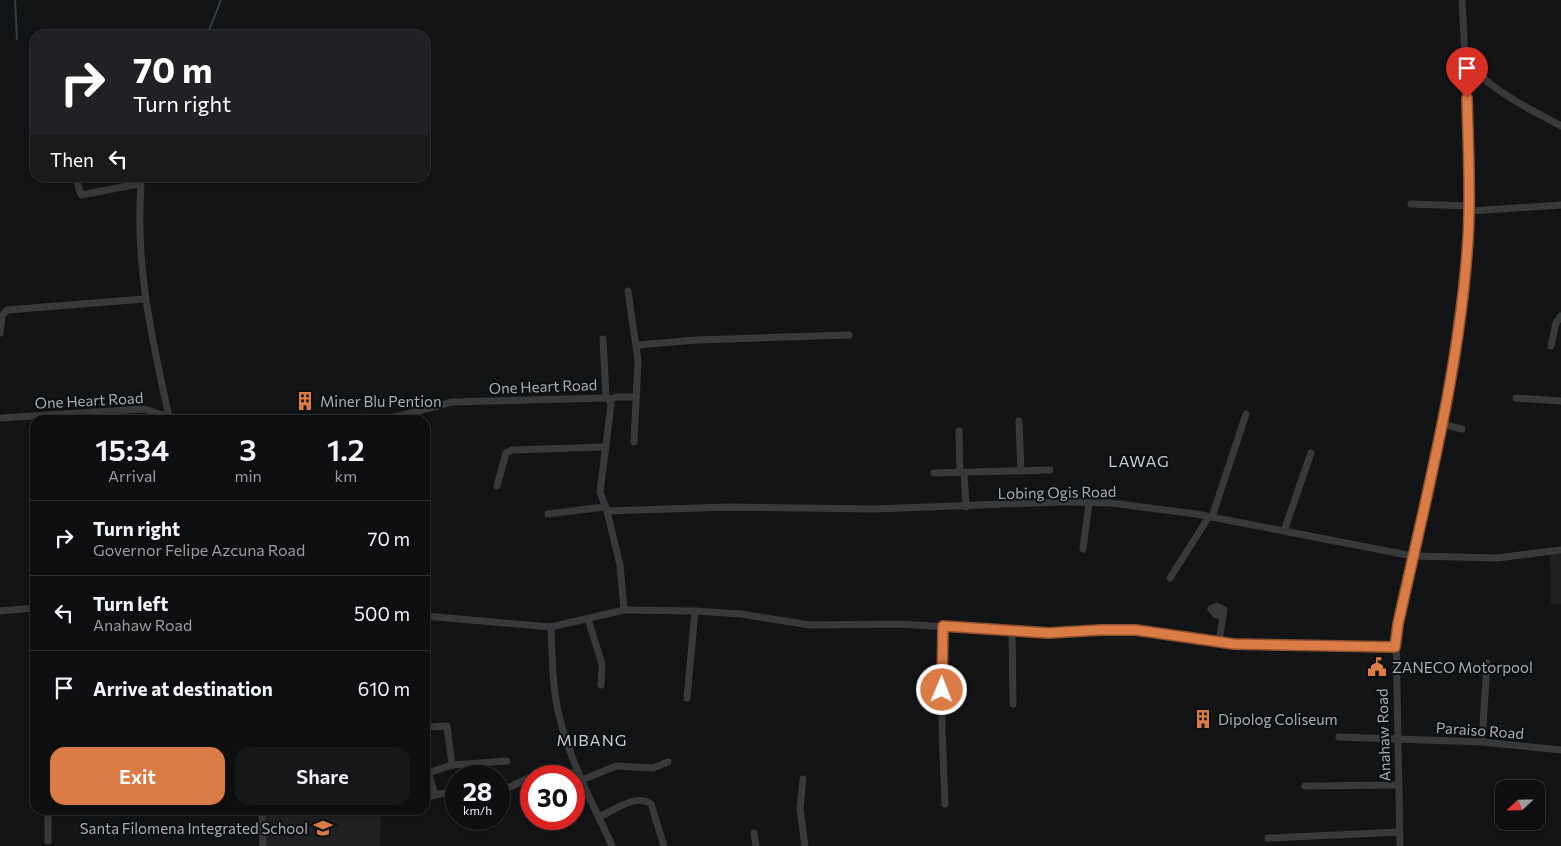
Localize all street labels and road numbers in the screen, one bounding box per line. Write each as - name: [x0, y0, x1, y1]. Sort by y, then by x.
- street label: One Heart Road: [488, 375, 598, 397]
- street label: One Heart Road: [34, 388, 144, 412]
- street label: Lobing Ogis Road: [997, 482, 1117, 502]
- street label: Anahaw Road: [1372, 688, 1394, 782]
- street label: Paraiso Road: [1435, 718, 1525, 742]

